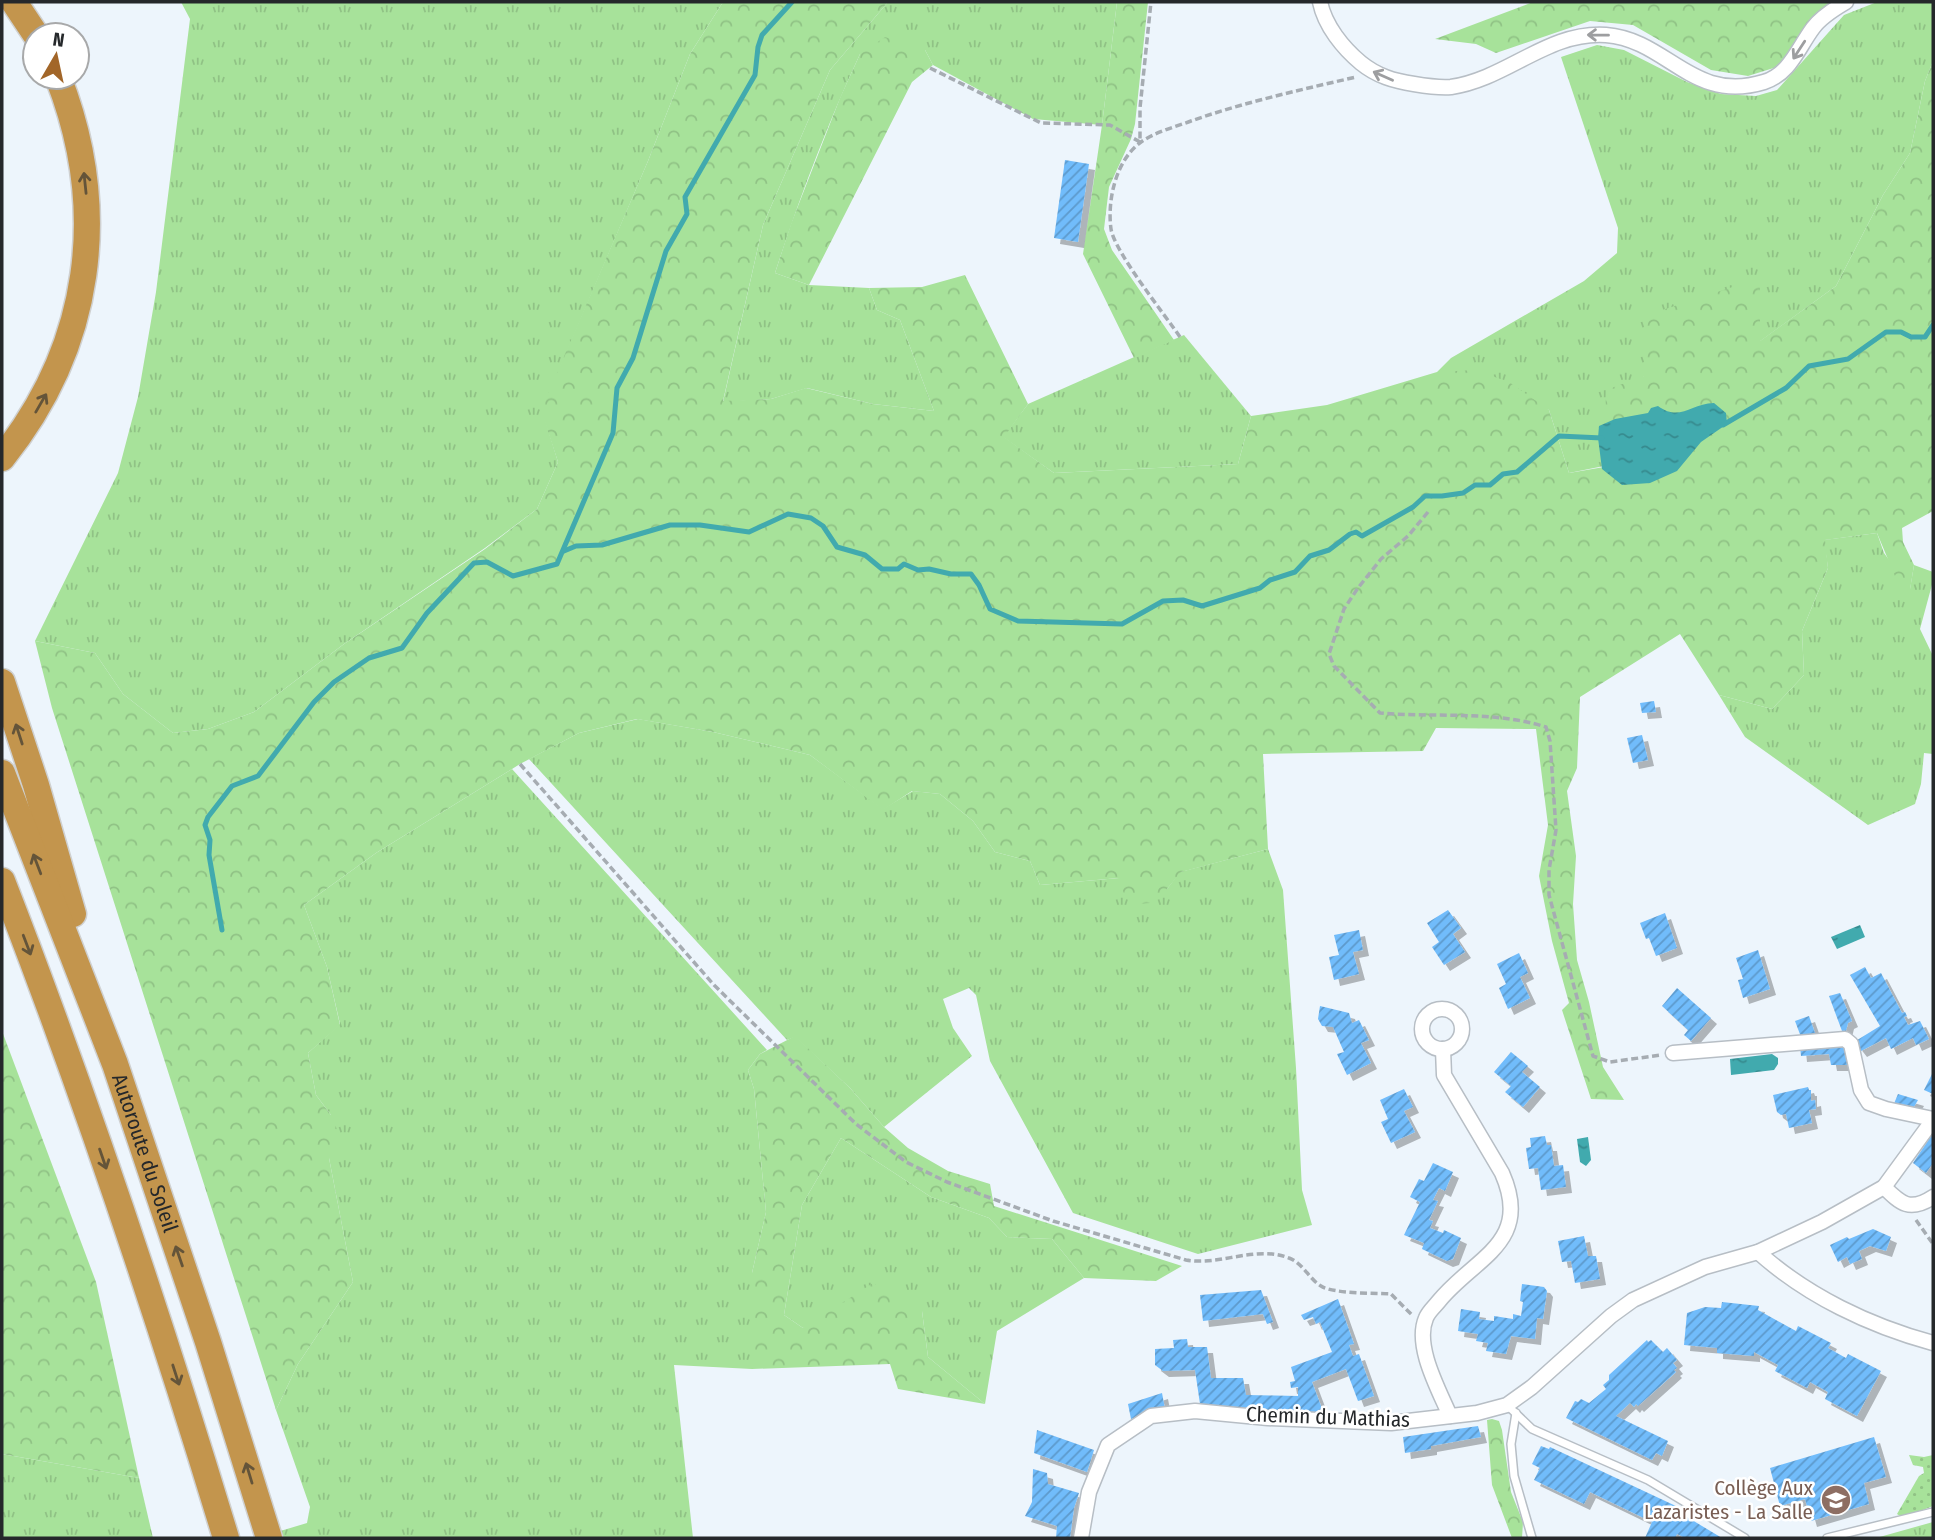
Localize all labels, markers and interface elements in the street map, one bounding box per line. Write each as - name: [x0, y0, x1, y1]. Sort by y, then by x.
- north arrow: [21, 21, 91, 91]
- text: N: [51, 27, 66, 52]
- one-way arrow: [1587, 28, 1610, 42]
- one-way arrow: [1792, 40, 1807, 59]
- one-way arrow: [1373, 69, 1394, 82]
- one-way arrow: [79, 172, 92, 195]
- one-way arrow: [34, 393, 48, 413]
- one-way arrow: [12, 723, 24, 745]
- one-way arrow: [29, 853, 42, 875]
- one-way arrow: [21, 933, 34, 955]
- street label: Autoroute du Soleil: [106, 1070, 184, 1236]
- one-way arrow: [97, 1148, 110, 1170]
- one-way arrow: [172, 1246, 185, 1268]
- one-way arrow: [170, 1363, 183, 1385]
- street label: Chemin du Mathias: [1246, 1401, 1410, 1433]
- one-way arrow: [242, 1462, 255, 1484]
- place label: Collège Aux Lazaristes - La Salle: [1644, 1475, 1814, 1525]
- school or university icon: Collège Aux Lazaristes - La Salle: [1819, 1483, 1853, 1517]

